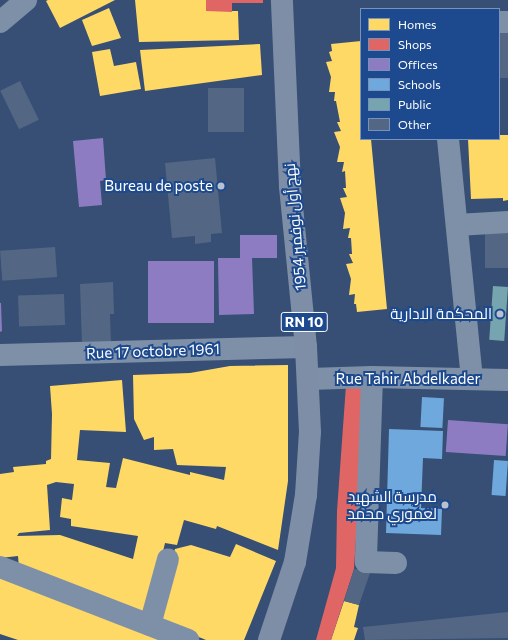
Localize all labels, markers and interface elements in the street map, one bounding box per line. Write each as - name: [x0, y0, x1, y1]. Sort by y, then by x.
- legend: [360, 8, 500, 140]
- text: Homes: [398, 17, 436, 31]
- text: Shops: [398, 37, 432, 51]
- text: Offices: [398, 57, 438, 71]
- text: Schools: [398, 77, 441, 91]
- text: Public: [398, 97, 431, 111]
- text: Other: [398, 117, 431, 131]
- street label: نهج أول نوفمبر 1954: [280, 162, 310, 292]
- place label: Bureau de poste: [104, 177, 213, 195]
- marker: Bureau de poste: [216, 181, 226, 191]
- place label: المحكمة الادارية: [390, 305, 492, 323]
- marker: المحكمة الادارية: [495, 309, 505, 319]
- road number: RN 10: [280, 310, 328, 334]
- street label: Rue 17 octobre 1961: [86, 340, 220, 362]
- street label: Rue Tahir Abdelkader: [336, 370, 480, 388]
- place label: مدرسة الشهيد لعموري محمد: [347, 487, 437, 522]
- marker: مدرسة الشهيد لعموري محمد: [440, 500, 450, 510]

